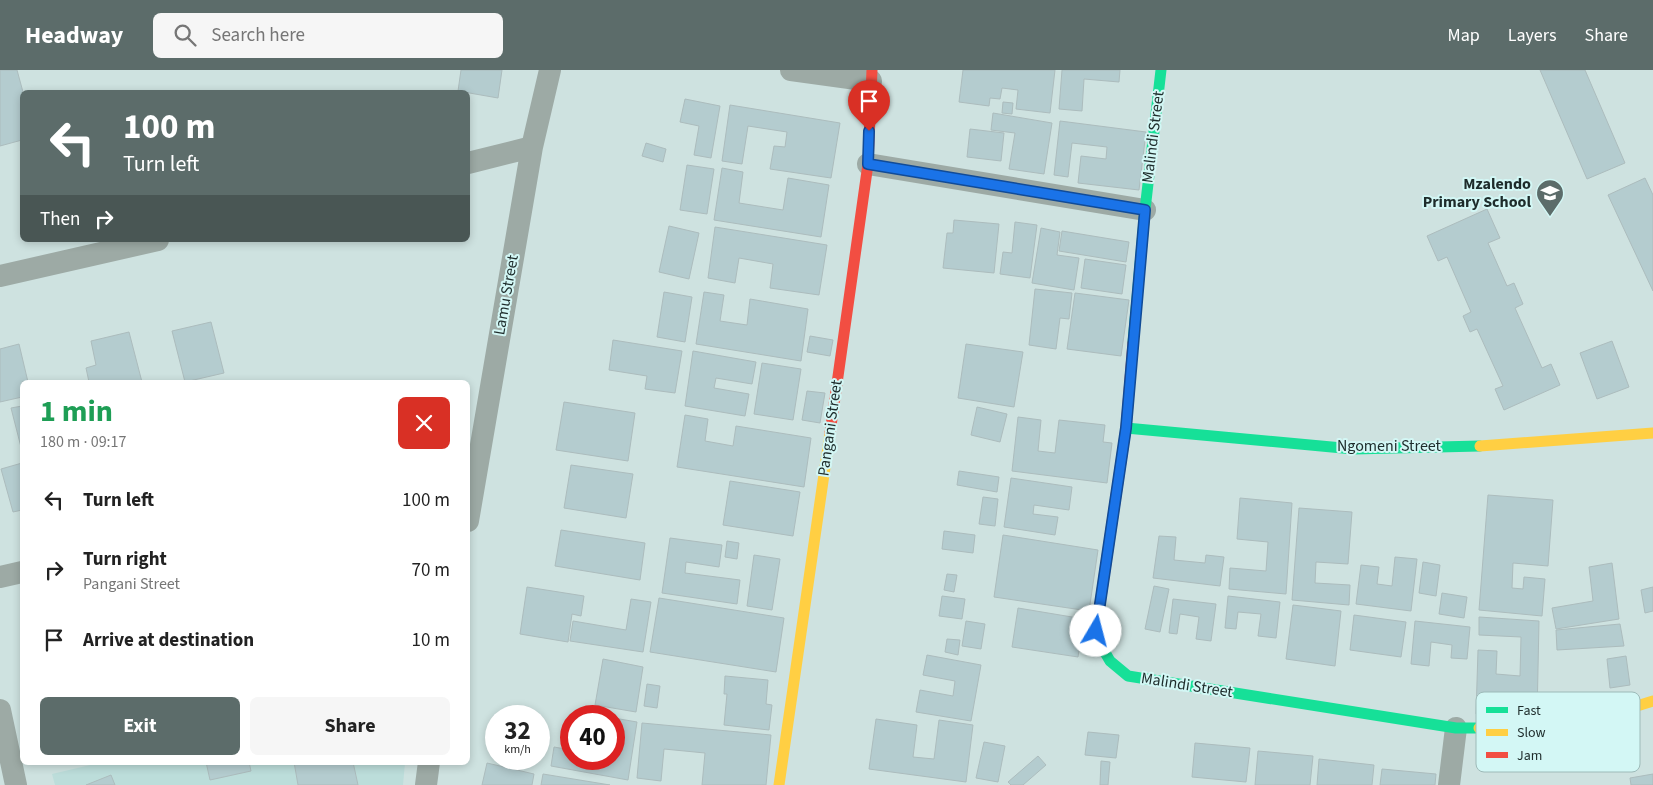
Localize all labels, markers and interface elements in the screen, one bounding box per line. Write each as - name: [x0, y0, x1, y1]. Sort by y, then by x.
- search box: [153, 13, 503, 58]
- text: Headway: [25, 18, 123, 53]
- icon: search: [171, 21, 199, 49]
- text: Search here: [211, 22, 305, 49]
- text: Map: [1448, 23, 1480, 48]
- text: Layers: [1508, 23, 1557, 48]
- text: Share: [1585, 23, 1628, 48]
- pin: [848, 80, 890, 131]
- icon: arrive: [855, 87, 883, 115]
- street label: Malindi Street: [1136, 89, 1170, 184]
- text: 100 m: [123, 102, 215, 152]
- icon: left: [40, 110, 105, 175]
- text: Turn left: [123, 148, 199, 180]
- place label: Mzalendo Primary School: [1423, 173, 1531, 213]
- school or university icon: Mzalendo Primary School: [1535, 178, 1565, 217]
- icon: right: [90, 205, 118, 233]
- text: Then: [40, 206, 80, 233]
- street label: Lamu Street: [488, 253, 524, 337]
- street label: Pangani Street: [812, 378, 848, 478]
- text: 1 min: [40, 390, 113, 433]
- button: close: [398, 397, 450, 449]
- text: 180 m · 09:17: [40, 431, 127, 453]
- street label: Ngomeni Street: [1337, 435, 1442, 457]
- icon: left: [40, 486, 68, 514]
- text: Turn left: [83, 487, 154, 514]
- text: 100 m: [402, 487, 450, 514]
- text: Turn right: [83, 546, 167, 573]
- icon: right: [40, 556, 68, 584]
- text: 70 m: [412, 557, 450, 584]
- text: Pangani Street: [83, 573, 180, 595]
- position arrow: [1069, 604, 1121, 656]
- icon: arrive: [40, 626, 68, 654]
- text: Arrive at destination: [83, 627, 254, 654]
- text: 10 m: [412, 627, 450, 654]
- street label: Malindi Street: [1140, 667, 1235, 703]
- legend: [1476, 692, 1640, 772]
- button: Exit: [40, 697, 240, 755]
- button: Share: [250, 697, 450, 755]
- text: Fast: [1517, 701, 1541, 721]
- speed limit sign: 40: [560, 705, 625, 770]
- text: 32: [504, 713, 531, 749]
- text: Slow: [1517, 723, 1546, 743]
- text: km/h: [504, 741, 531, 758]
- text: Jam: [1517, 746, 1542, 766]

